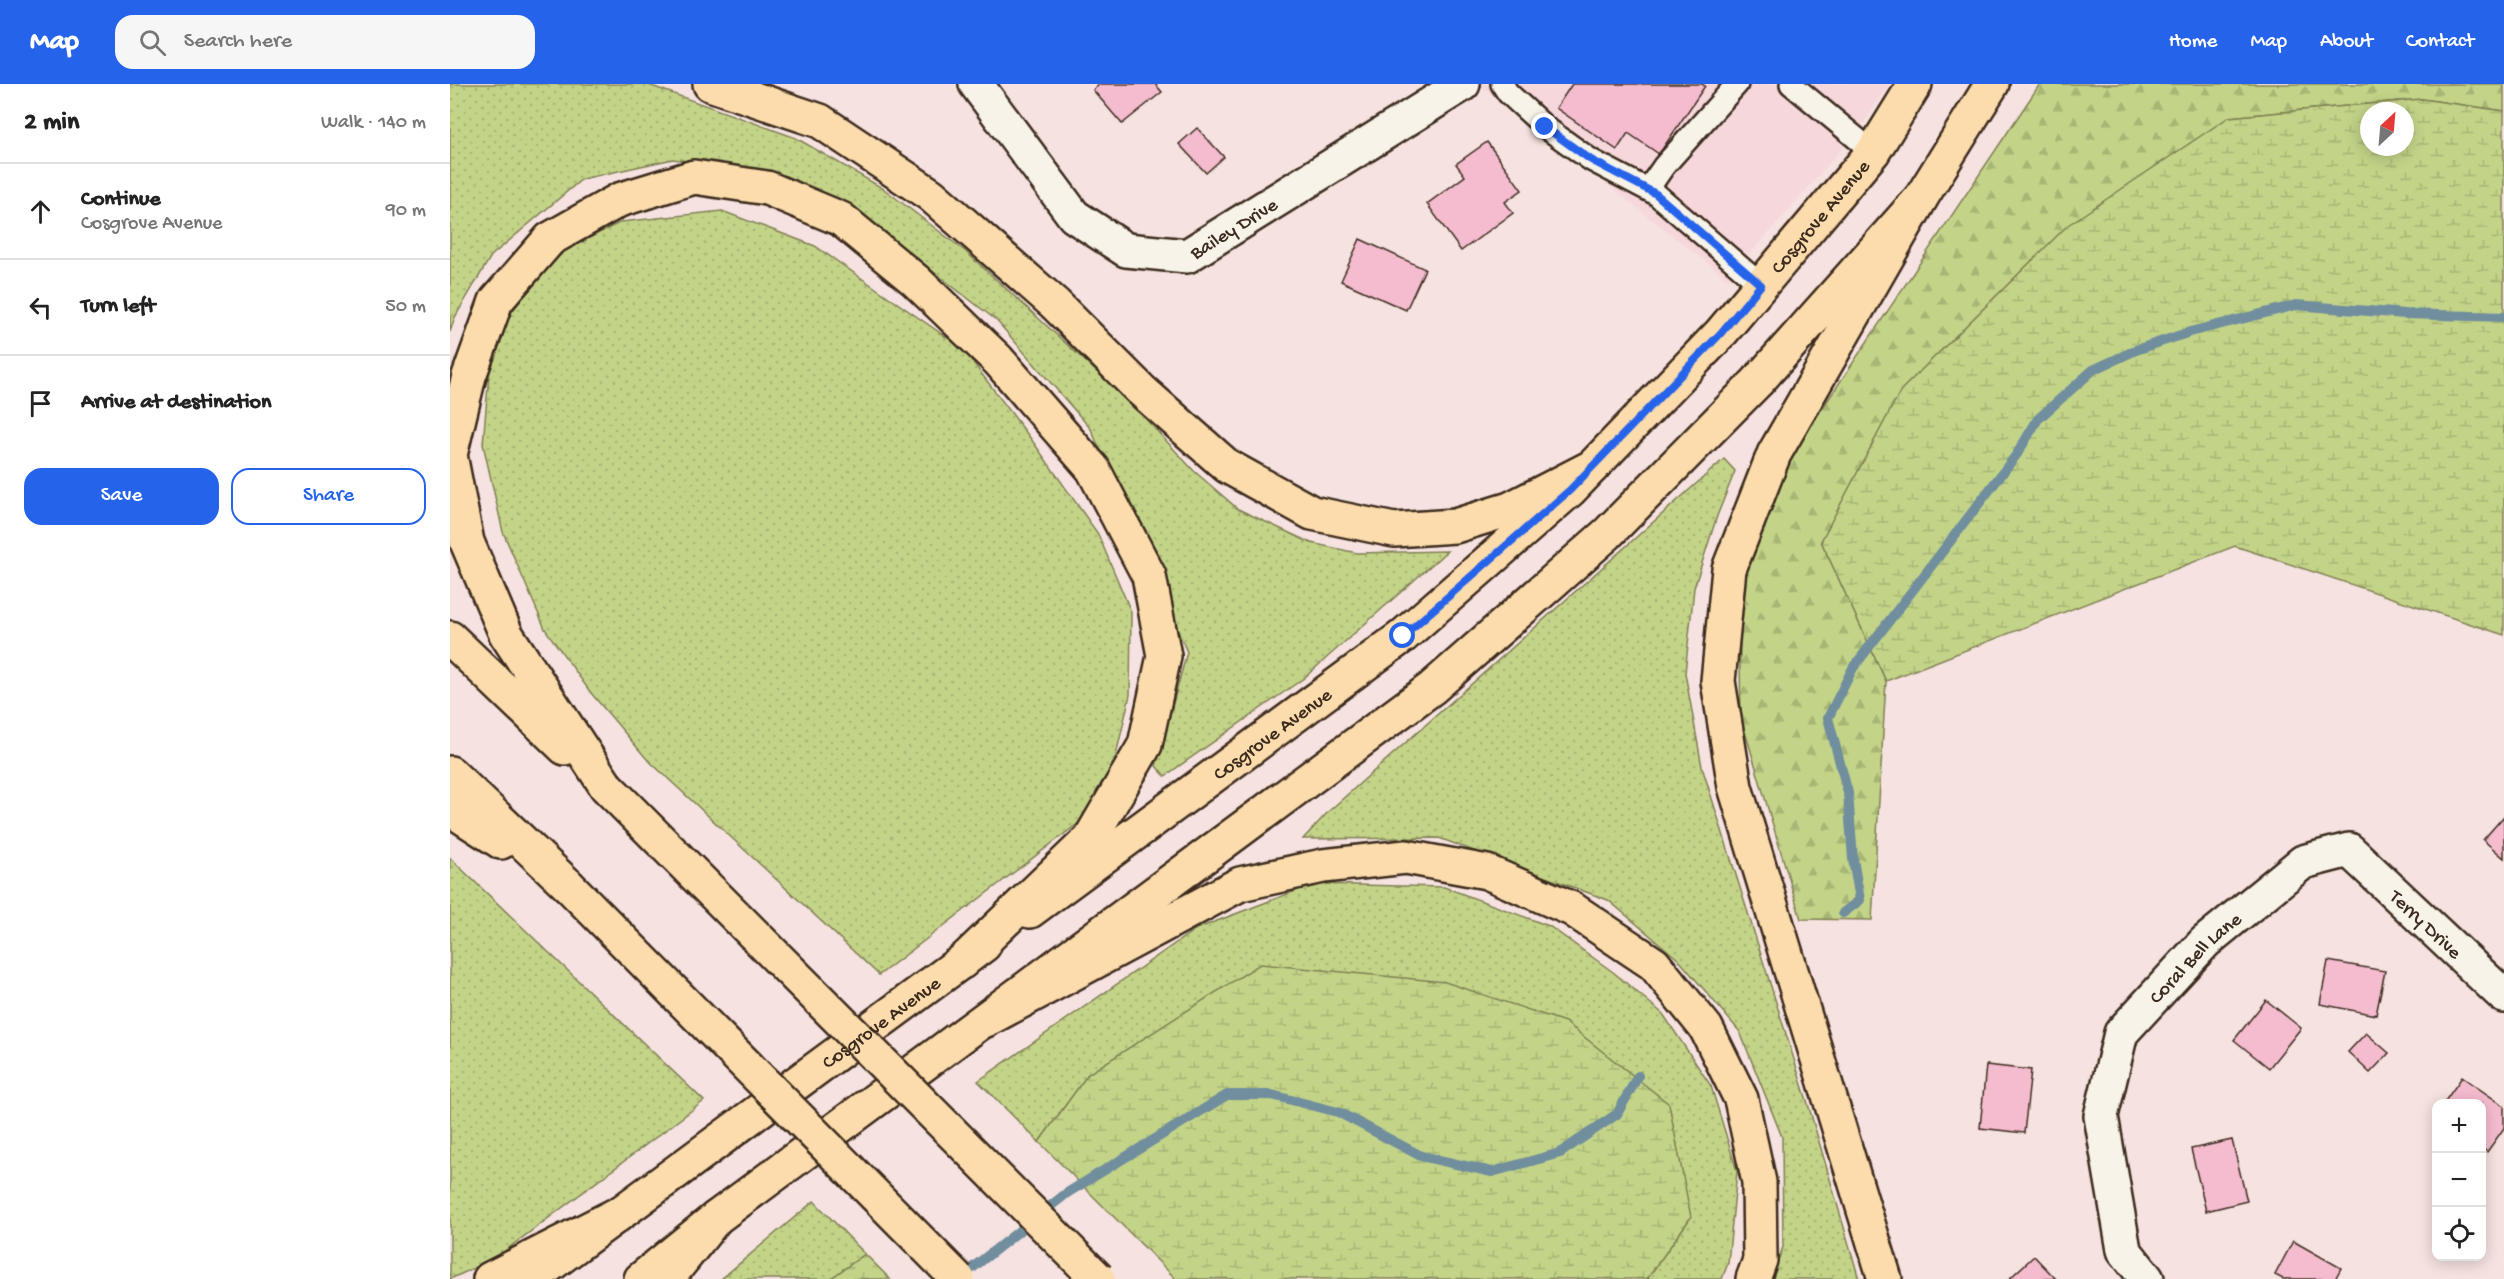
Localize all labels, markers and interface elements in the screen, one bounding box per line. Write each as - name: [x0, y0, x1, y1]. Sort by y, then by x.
- search box: [115, 15, 535, 69]
- text: Map: [30, 26, 79, 59]
- icon: search: [136, 26, 169, 59]
- text: Search here: [184, 29, 292, 55]
- text: Home: [2169, 30, 2217, 55]
- text: Map: [2250, 30, 2287, 55]
- text: About: [2320, 30, 2373, 55]
- text: Contact: [2406, 30, 2474, 55]
- north arrow: [2360, 102, 2414, 156]
- text: 2 min: [24, 108, 79, 139]
- text: Walk · 140 m: [321, 112, 426, 135]
- route end: [1531, 113, 1557, 139]
- street label: Cosgrove Avenue: [1768, 156, 1877, 280]
- text: Continue: [81, 187, 161, 213]
- street label: Bailey Drive: [1186, 194, 1283, 267]
- icon: ahead: [24, 195, 57, 228]
- text: 90 m: [386, 200, 426, 223]
- text: Cosgrove Avenue: [81, 213, 222, 236]
- icon: left: [24, 291, 57, 324]
- text: Turn left: [81, 294, 155, 320]
- text: 50 m: [385, 296, 426, 319]
- icon: arrive: [24, 387, 57, 420]
- text: Arrive at destination: [81, 390, 271, 416]
- button: Save: [24, 468, 219, 525]
- button: Share: [231, 468, 426, 525]
- route start: [1389, 622, 1415, 648]
- street label: Cosgrove Avenue: [1210, 684, 1338, 787]
- street label: Terry Drive: [2383, 886, 2466, 966]
- street label: Coral Bell Lane: [2146, 909, 2248, 1010]
- street label: Cosgrove Avenue: [819, 973, 947, 1076]
- map controls: [2432, 1099, 2486, 1261]
- button: +: [2432, 1099, 2486, 1153]
- button: −: [2432, 1153, 2486, 1207]
- button: locate: [2432, 1207, 2486, 1261]

